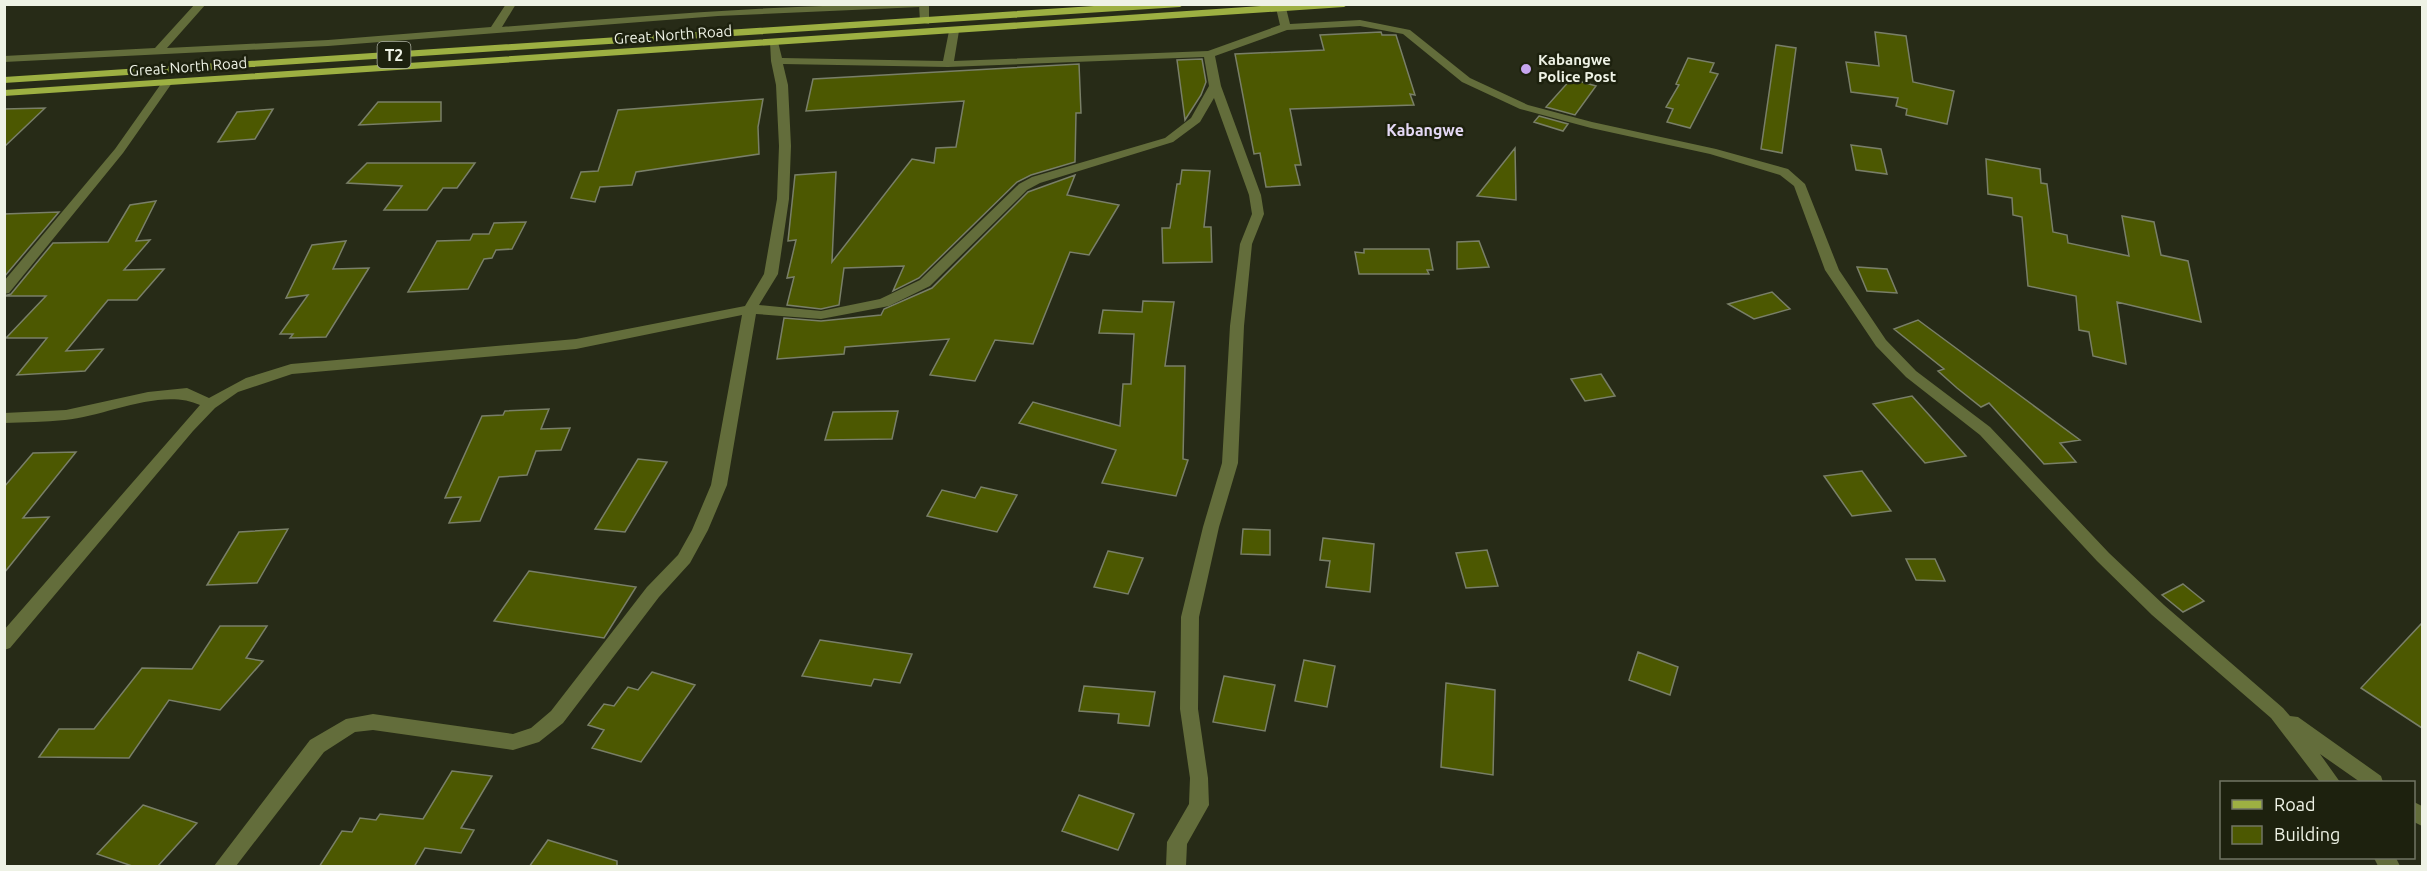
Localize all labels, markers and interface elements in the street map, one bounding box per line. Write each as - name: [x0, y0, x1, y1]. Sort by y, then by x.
- street label: Great North Road: [613, 22, 733, 47]
- road number: T2: [378, 42, 410, 68]
- place label: Kabangwe Police Post: [1538, 51, 1617, 85]
- street label: Great North Road: [128, 54, 248, 79]
- marker: Kabangwe Police Post: [1519, 62, 1533, 76]
- district label: Kabangwe: [1386, 121, 1464, 139]
- legend: [2220, 781, 2415, 859]
- text: Road: [2274, 794, 2316, 814]
- text: Building: [2274, 824, 2340, 844]

